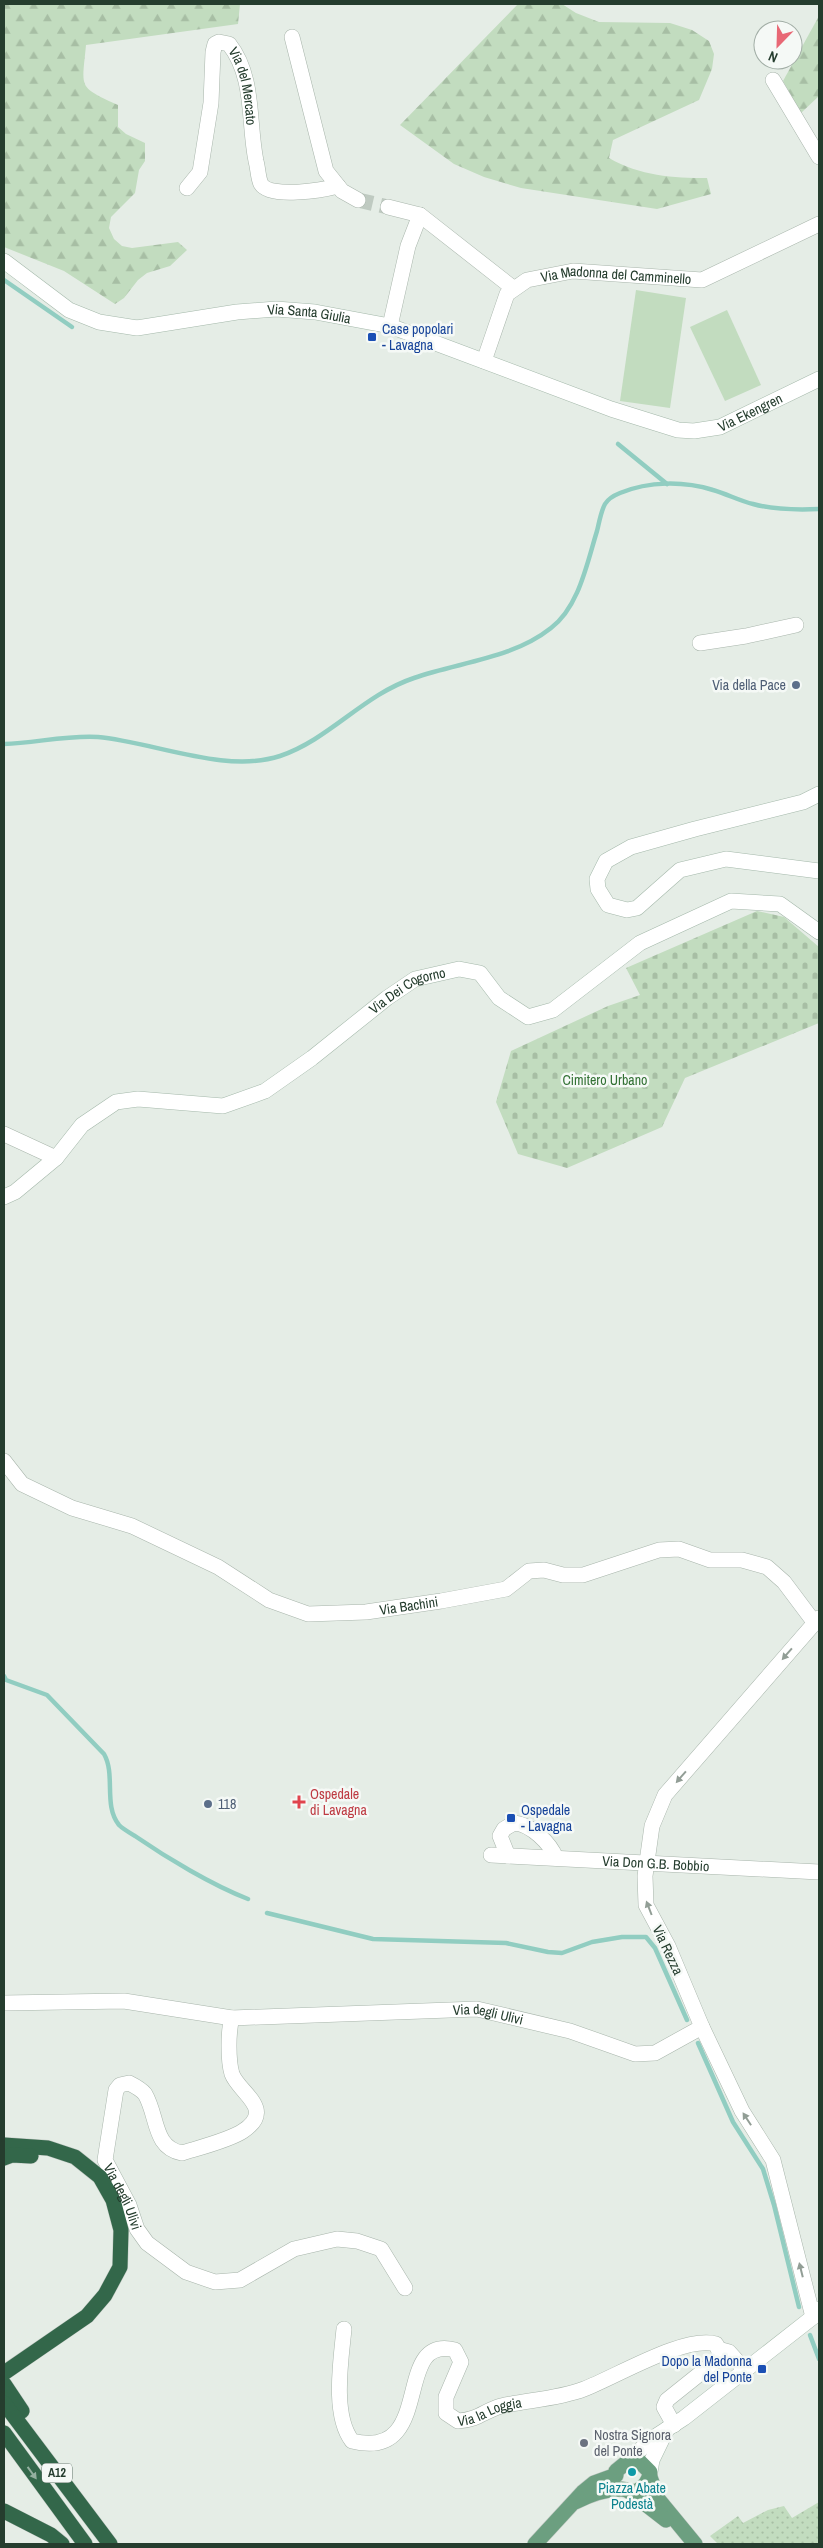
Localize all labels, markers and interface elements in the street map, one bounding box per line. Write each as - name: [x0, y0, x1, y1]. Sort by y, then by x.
- north arrow: [753, 20, 803, 70]
- street label: Via del Mercato: [225, 44, 261, 126]
- text: N: [766, 47, 780, 67]
- street label: Via Madonna del Camminello: [539, 262, 692, 288]
- street label: Via Santa Giulia: [267, 300, 353, 328]
- place label: Case popolari - Lavagna: [382, 320, 453, 354]
- marker: Case popolari - Lavagna: [366, 331, 378, 343]
- street label: Via Ekengren: [715, 389, 785, 436]
- place label: Via della Pace: [712, 676, 786, 694]
- marker: Via della Pace: [790, 679, 802, 691]
- street label: Via Dei Cogorno: [365, 963, 447, 1018]
- park label: Cimitero Urbano: [563, 1071, 647, 1089]
- street label: Via Bachini: [378, 1593, 439, 1619]
- one-way arrow: [781, 1647, 793, 1659]
- one-way arrow: [675, 1770, 686, 1783]
- place label: Ospedale di Lavagna: [310, 1785, 367, 1819]
- place label: 118: [218, 1795, 236, 1813]
- marker: Ospedale di Lavagna: [292, 1795, 306, 1809]
- marker: 118: [202, 1798, 214, 1810]
- place label: Ospedale - Lavagna: [521, 1801, 573, 1835]
- marker: Ospedale - Lavagna: [505, 1812, 517, 1824]
- street label: Via Don G.B. Bobbio: [602, 1852, 710, 1875]
- one-way arrow: [645, 1900, 653, 1915]
- street label: Via Rezza: [649, 1922, 688, 1978]
- street label: Via degli Ulivi: [452, 2000, 525, 2029]
- one-way arrow: [742, 2112, 751, 2125]
- street label: Via degli Ulivi: [99, 2160, 146, 2232]
- one-way arrow: [797, 2262, 805, 2277]
- place label: Dopo la Madonna del Ponte: [661, 2352, 753, 2386]
- marker: Dopo la Madonna del Ponte: [756, 2363, 768, 2375]
- street label: Via la Loggia: [457, 2393, 524, 2430]
- place label: Nostra Signora del Ponte: [594, 2426, 672, 2460]
- marker: Nostra Signora del Ponte: [578, 2437, 590, 2449]
- road number: A12: [42, 2464, 72, 2482]
- one-way arrow: [27, 2466, 37, 2480]
- marker: Piazza Abate Podestà: [626, 2466, 638, 2478]
- place label: Piazza Abate Podestà: [598, 2479, 666, 2513]

